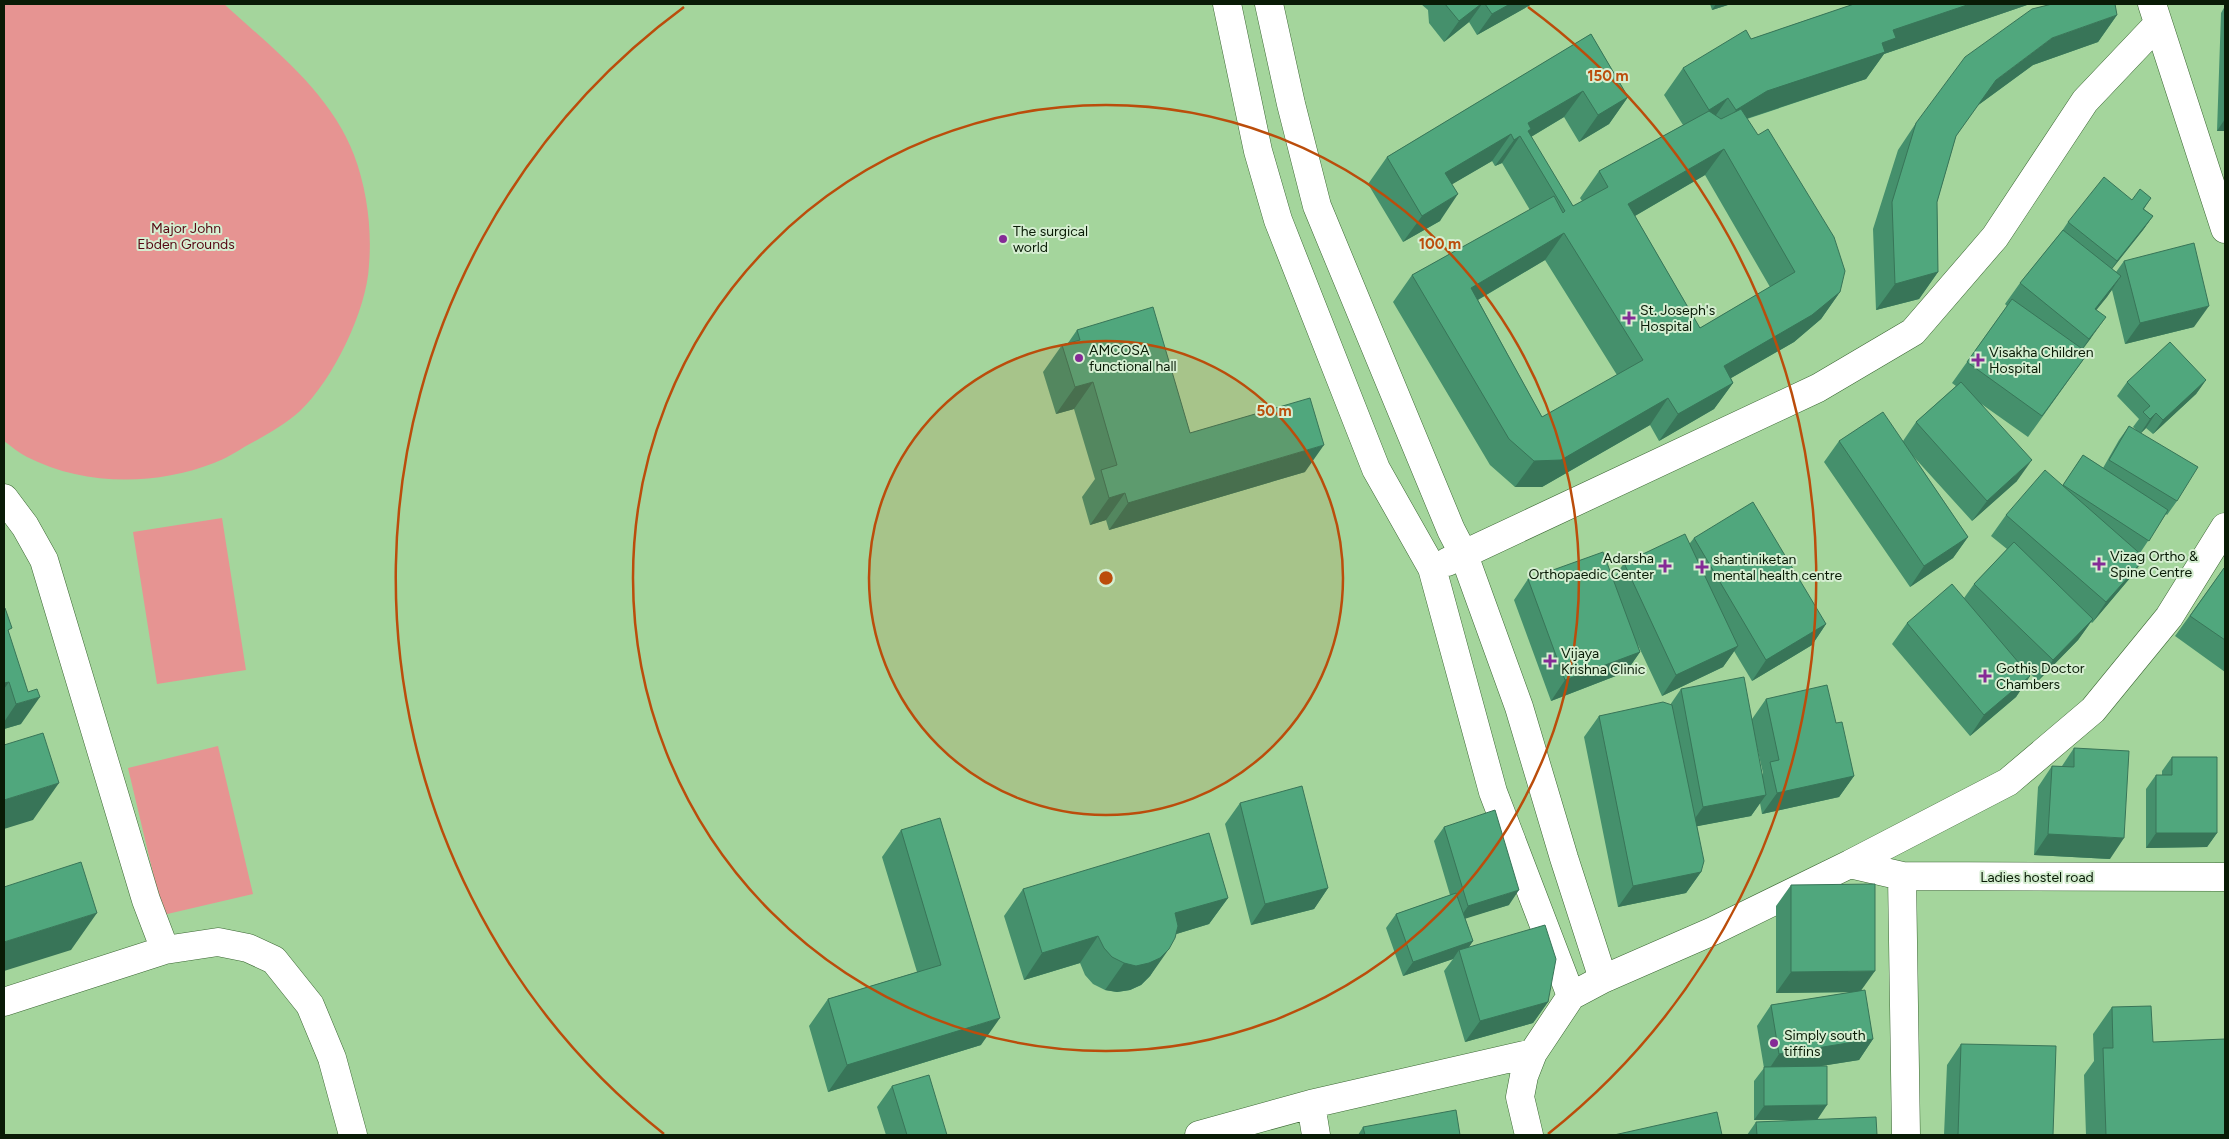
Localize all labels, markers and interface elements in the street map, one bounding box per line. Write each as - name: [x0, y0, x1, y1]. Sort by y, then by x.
- text: 150 m: [1587, 67, 1629, 85]
- park label: Major John Ebden Grounds: [137, 220, 235, 253]
- place label: The surgical world: [1013, 223, 1088, 256]
- marker: The surgical world: [997, 233, 1009, 245]
- text: 100 m: [1419, 235, 1461, 253]
- place label: St. Joseph's Hospital: [1640, 302, 1715, 335]
- marker: St. Joseph's Hospital: [1622, 311, 1636, 325]
- place label: AMCOSA functional hall: [1089, 342, 1177, 375]
- place label: Visakha Children Hospital: [1989, 344, 2094, 377]
- marker: AMCOSA functional hall: [1073, 352, 1085, 364]
- marker: Visakha Children Hospital: [1971, 353, 1985, 367]
- text: 50 m: [1256, 402, 1292, 420]
- place label: Vizag Ortho & Spine Centre: [2110, 548, 2198, 581]
- place label: Adarsha Orthopaedic Center: [1528, 550, 1654, 583]
- place label: shantiniketan mental health centre: [1713, 551, 1843, 584]
- marker: Vizag Ortho & Spine Centre: [2092, 557, 2106, 571]
- marker: Adarsha Orthopaedic Center: [1658, 559, 1672, 573]
- marker: shantiniketan mental health centre: [1695, 560, 1709, 574]
- centre of rings: [1097, 569, 1115, 587]
- place label: Vijaya Krishna Clinic: [1561, 645, 1646, 678]
- marker: Vijaya Krishna Clinic: [1543, 654, 1557, 668]
- place label: Gothis Doctor Chambers: [1996, 660, 2085, 693]
- marker: Gothis Doctor Chambers: [1978, 669, 1992, 683]
- street label: Ladies hostel road: [1980, 869, 2094, 886]
- place label: Simply south tiffins: [1784, 1027, 1866, 1060]
- marker: Simply south tiffins: [1768, 1037, 1780, 1049]

